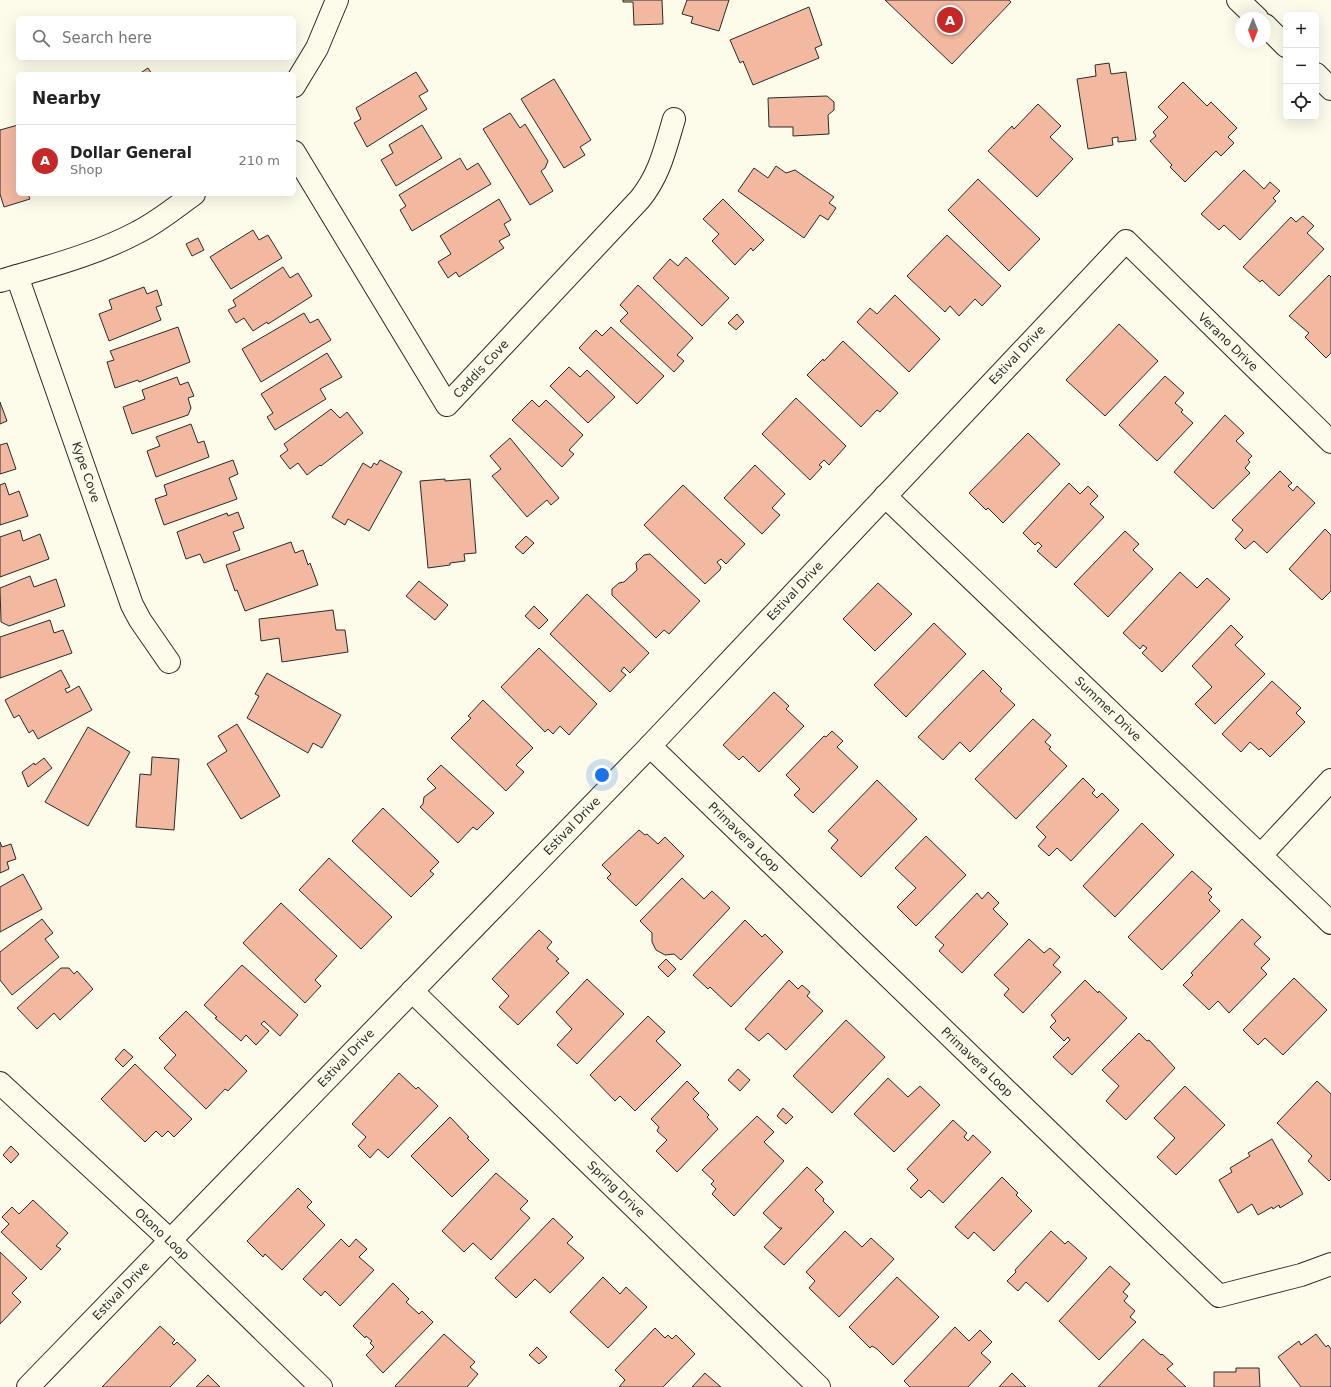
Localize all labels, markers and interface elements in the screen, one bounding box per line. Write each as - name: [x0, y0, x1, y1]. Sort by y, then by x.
- pin: A: [937, 5, 963, 35]
- north arrow: [1235, 12, 1271, 48]
- map controls: [1283, 12, 1319, 120]
- button: +: [1283, 12, 1319, 48]
- search box: [16, 16, 296, 60]
- icon: search: [30, 27, 52, 49]
- text: Search here: [62, 29, 152, 47]
- button: −: [1283, 48, 1319, 84]
- button: locate: [1283, 84, 1319, 120]
- text: Nearby: [32, 88, 101, 108]
- text: Dollar General: [70, 144, 192, 162]
- text: A: [40, 153, 50, 168]
- text: 210 m: [238, 153, 280, 168]
- text: Shop: [70, 162, 103, 177]
- street label: Verano Drive: [1195, 310, 1261, 374]
- street label: Estival Drive: [986, 323, 1048, 387]
- street label: Caddis Cove: [450, 337, 512, 401]
- street label: Kype Cove: [69, 440, 103, 504]
- street label: Estival Drive: [764, 559, 826, 623]
- street label: Summer Drive: [1072, 674, 1144, 744]
- your location: [592, 765, 612, 785]
- street label: Estival Drive: [541, 794, 603, 858]
- street label: Primavera Loop: [705, 799, 783, 875]
- street label: Primavera Loop: [938, 1024, 1016, 1100]
- street label: Estival Drive: [315, 1026, 377, 1090]
- street label: Spring Drive: [584, 1158, 648, 1220]
- street label: Otono Loop: [132, 1205, 192, 1263]
- street label: Estival Drive: [90, 1259, 152, 1323]

